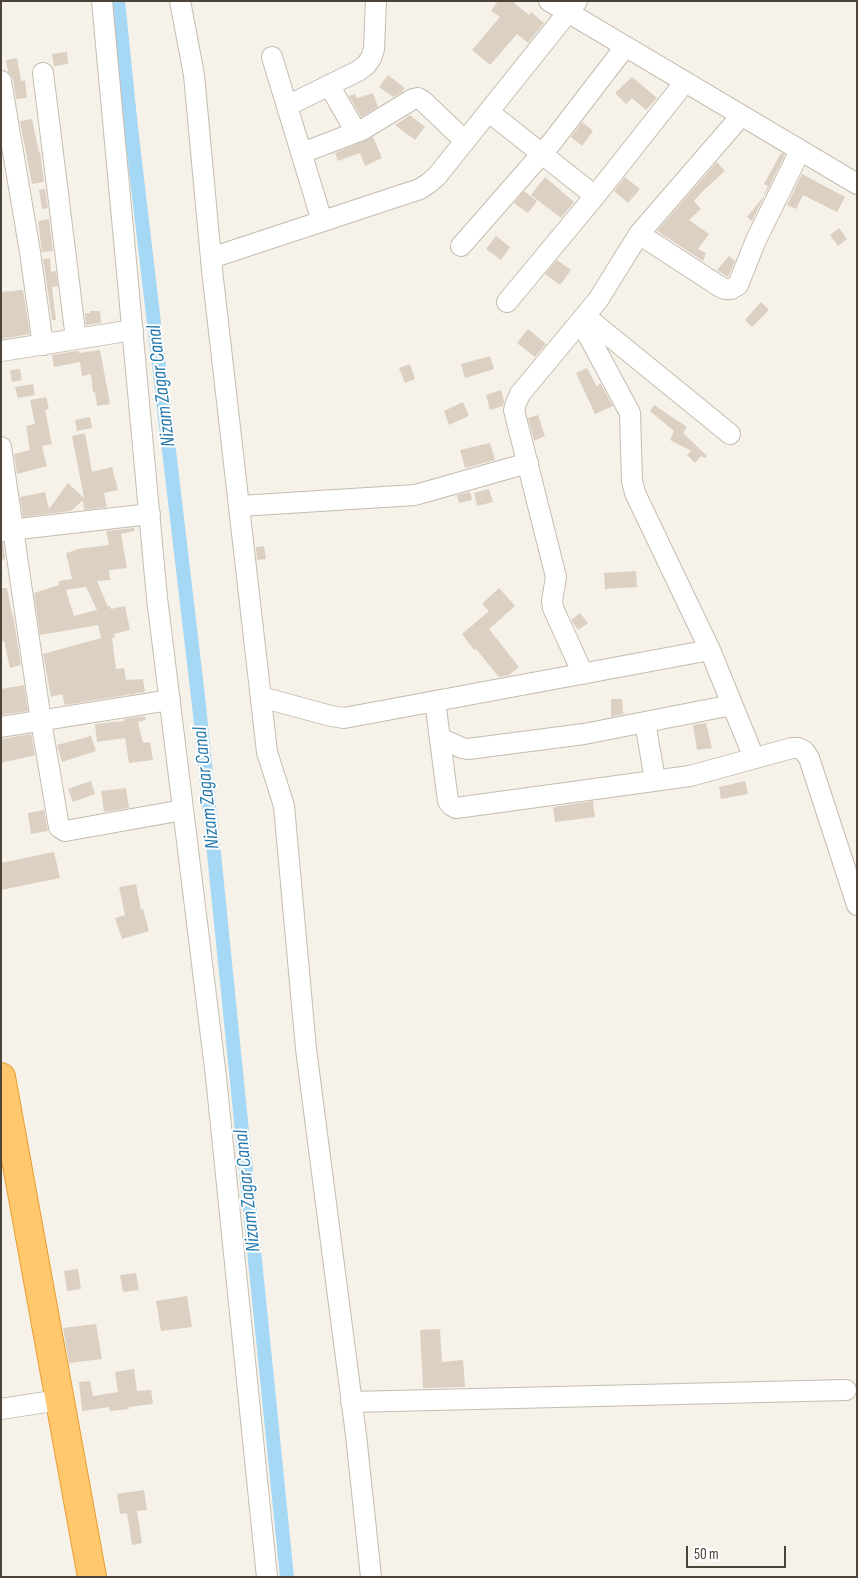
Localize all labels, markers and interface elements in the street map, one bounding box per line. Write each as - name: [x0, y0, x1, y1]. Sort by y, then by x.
- water label: Nizam Zagar Canal: [143, 324, 181, 448]
- water label: Nizam Zagar Canal: [189, 726, 225, 850]
- water label: Nizam Zagar Canal: [230, 1129, 266, 1253]
- scale bar: [688, 1536, 788, 1568]
- text: 50 m: [694, 1545, 719, 1564]

